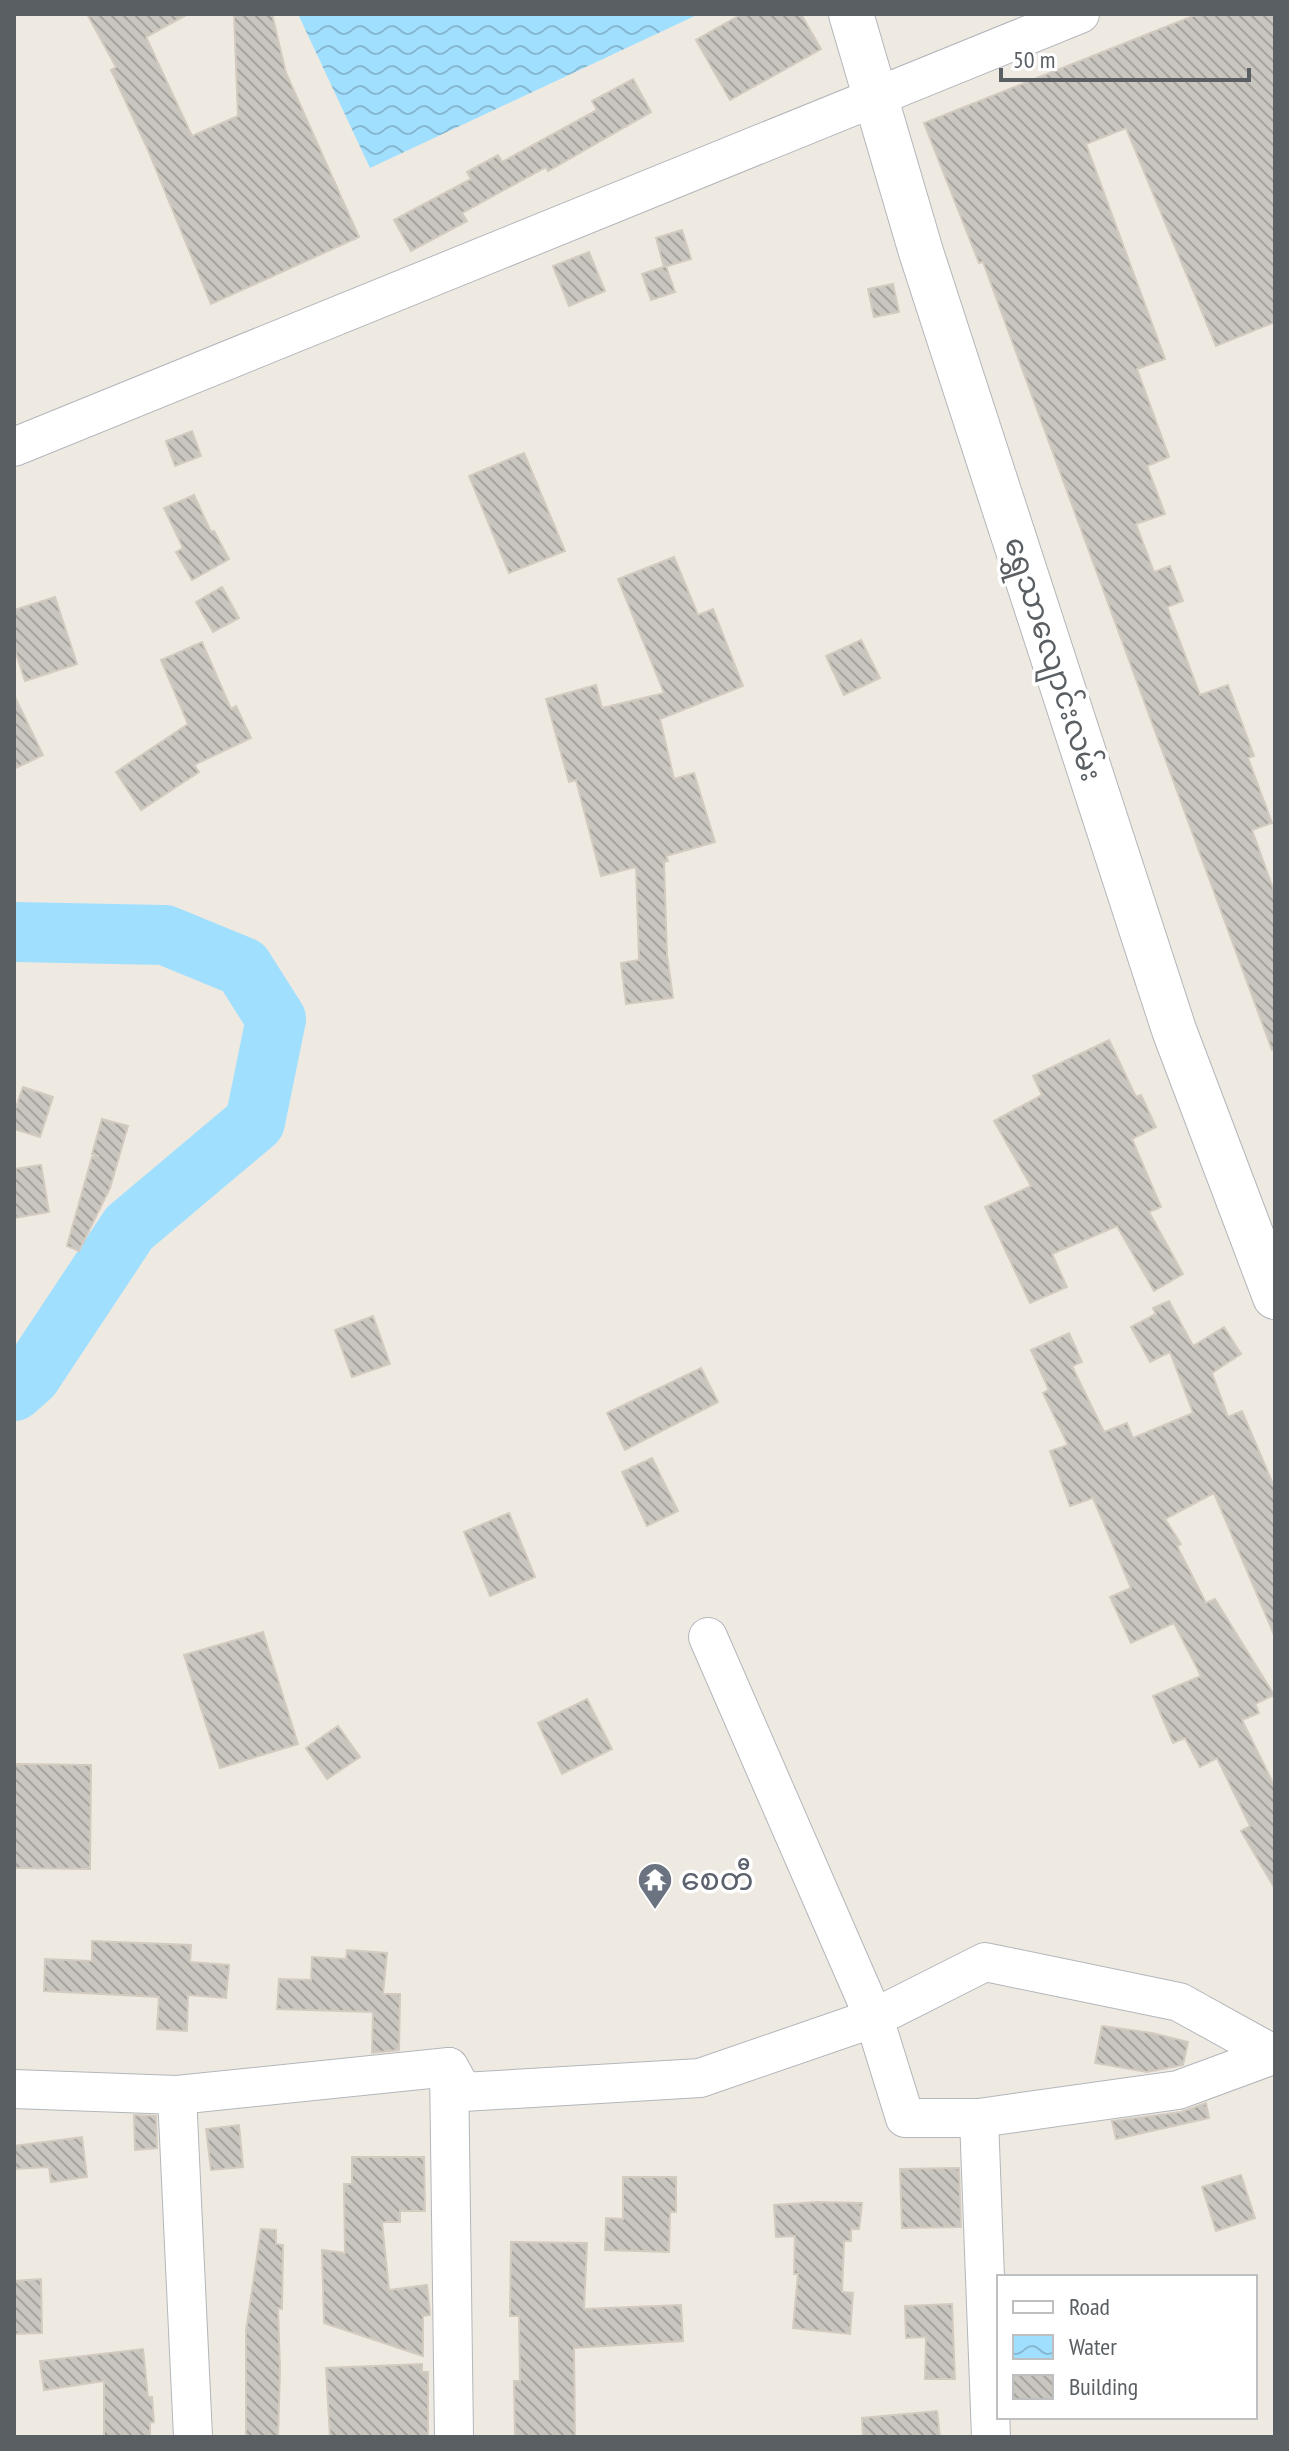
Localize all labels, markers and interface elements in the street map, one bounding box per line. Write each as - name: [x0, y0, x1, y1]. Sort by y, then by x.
- scale bar: [1001, 32, 1249, 82]
- text: 50 m: [1013, 44, 1055, 75]
- street label: ရွှေသာလျောင်းလမ်း: [990, 531, 1113, 788]
- place label: စေတီ: [681, 1858, 753, 1898]
- temple icon: စေတီ: [636, 1861, 674, 1911]
- legend: [997, 2275, 1257, 2419]
- text: Road: [1069, 2291, 1110, 2322]
- text: Water: [1069, 2331, 1117, 2362]
- text: Building: [1069, 2371, 1138, 2402]

